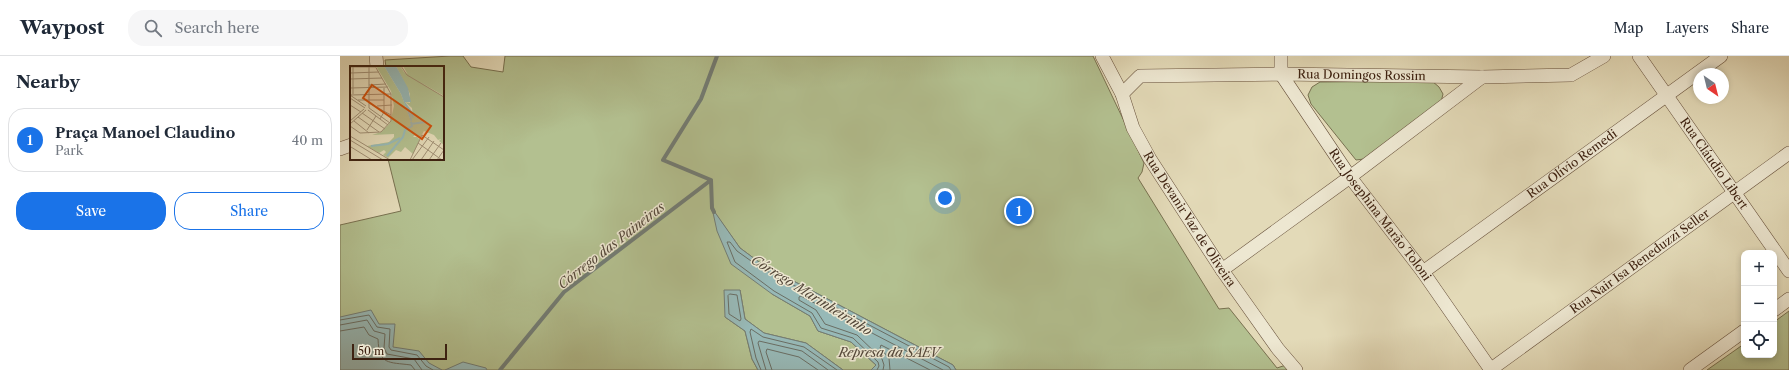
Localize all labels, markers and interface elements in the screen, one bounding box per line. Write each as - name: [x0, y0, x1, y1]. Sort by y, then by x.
- search box: [128, 10, 408, 46]
- text: Waypost: [20, 16, 104, 39]
- icon: search: [142, 17, 164, 39]
- text: Search here: [174, 18, 259, 37]
- text: Map: [1613, 19, 1643, 37]
- text: Layers: [1665, 19, 1709, 37]
- text: Share: [1731, 19, 1769, 37]
- inset map: [350, 66, 444, 160]
- street label: Rua Domingos Rossim: [1297, 66, 1426, 83]
- north arrow: [1693, 68, 1729, 104]
- text: Nearby: [16, 72, 80, 92]
- street label: Rua Cláudio Libert: [1677, 114, 1752, 213]
- text: Praça Manoel Claudino: [55, 123, 235, 142]
- street label: Rua Olívio Remedi: [1524, 126, 1620, 201]
- text: 1: [27, 132, 33, 148]
- text: 40 m: [292, 132, 323, 148]
- text: Park: [55, 142, 83, 158]
- street label: Rua Josephina Marão Toloni: [1326, 145, 1435, 284]
- street label: Rua Devanir Vaz de Oliveira: [1140, 149, 1240, 290]
- your location: [935, 188, 955, 208]
- button: Save: [16, 192, 166, 230]
- button: Share: [174, 192, 324, 230]
- pin: 1: [1006, 196, 1032, 226]
- water label: Córrego das Paineiras: [554, 198, 668, 292]
- street label: Rua Nair Isa Beneduzzi Seller: [1567, 205, 1712, 316]
- map controls: [1741, 250, 1777, 358]
- button: +: [1741, 250, 1777, 286]
- water label: Córrego Marinheirinho: [749, 251, 875, 339]
- button: −: [1741, 286, 1777, 322]
- button: locate: [1741, 322, 1777, 358]
- scale bar: [352, 342, 447, 361]
- text: 50 m: [358, 344, 384, 358]
- water label: Represa da SAEV: [837, 344, 943, 360]

